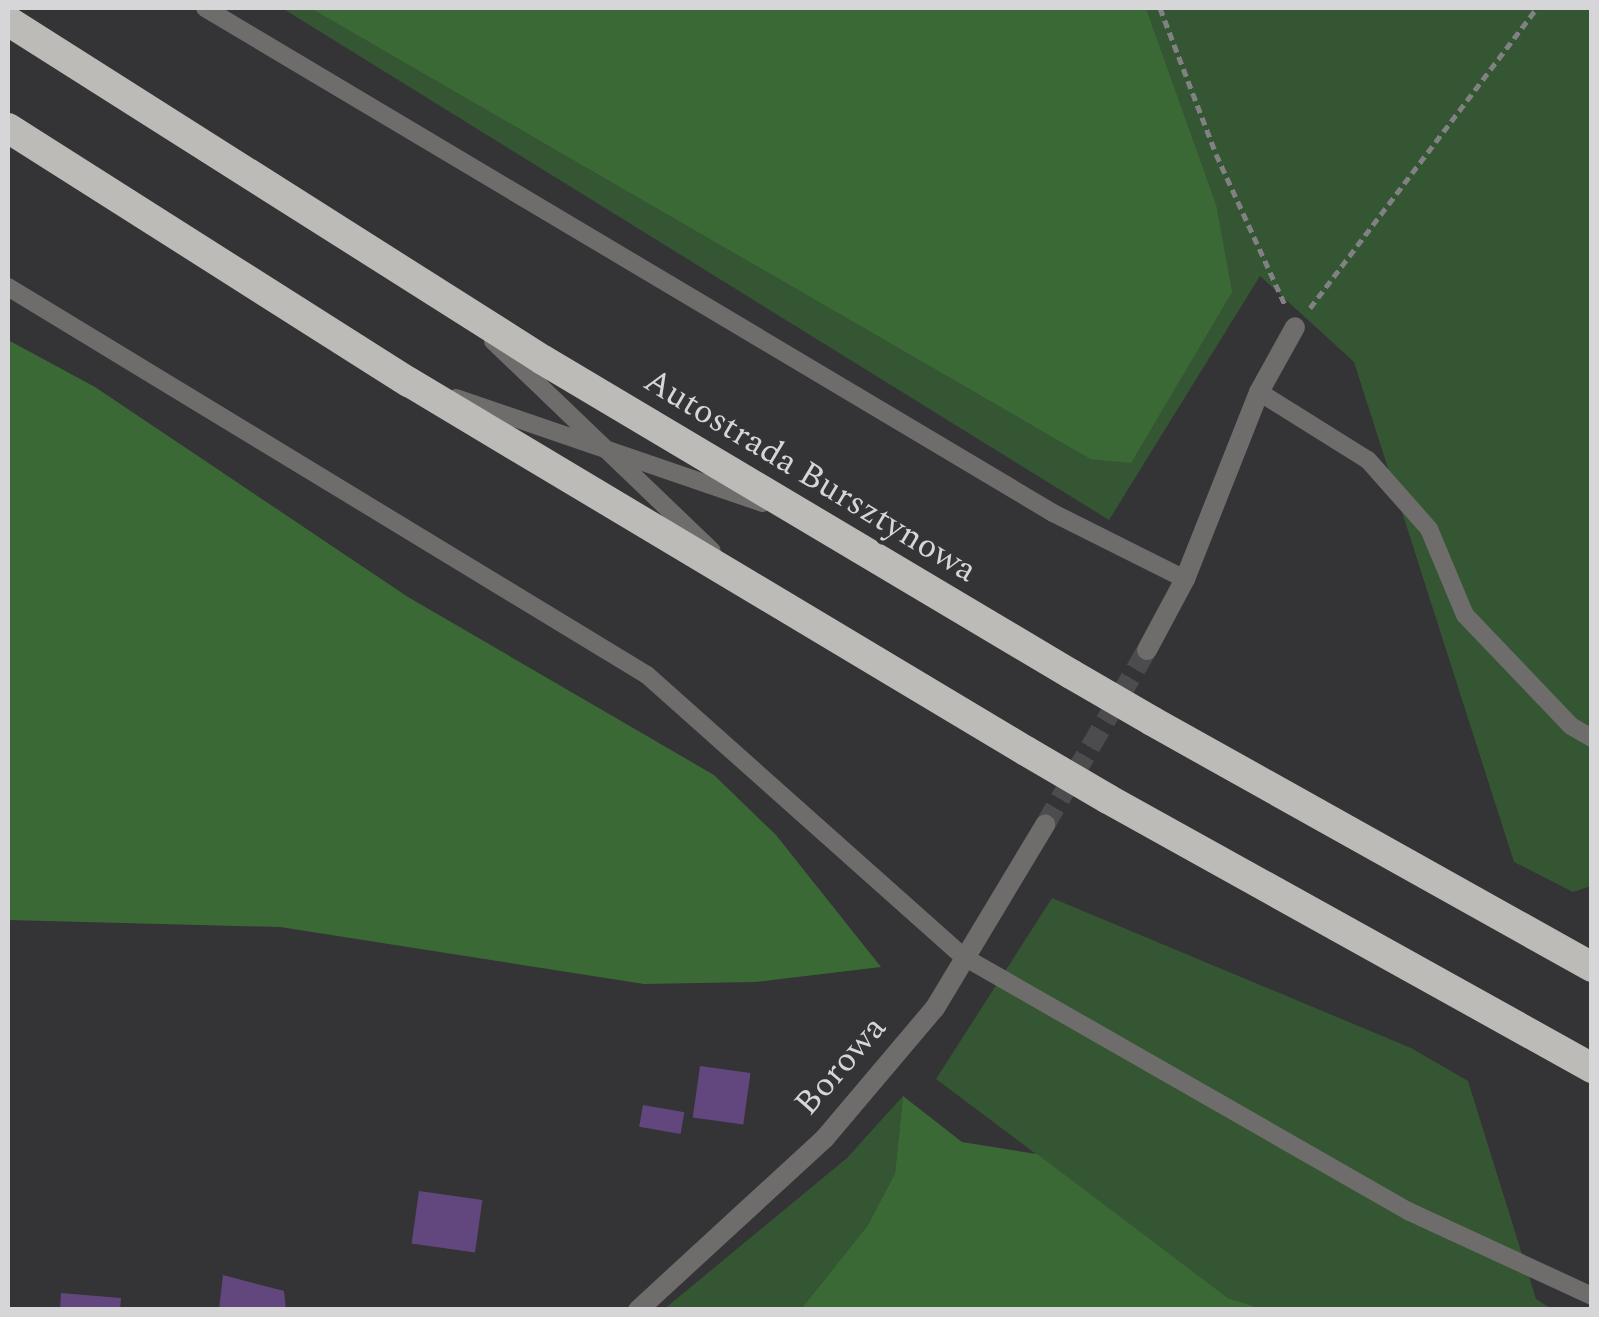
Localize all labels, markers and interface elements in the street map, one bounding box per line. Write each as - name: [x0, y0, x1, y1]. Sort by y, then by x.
- street label: Autostrada Bursztynowa: [636, 360, 984, 592]
- street label: Borowa: [786, 1007, 896, 1125]

